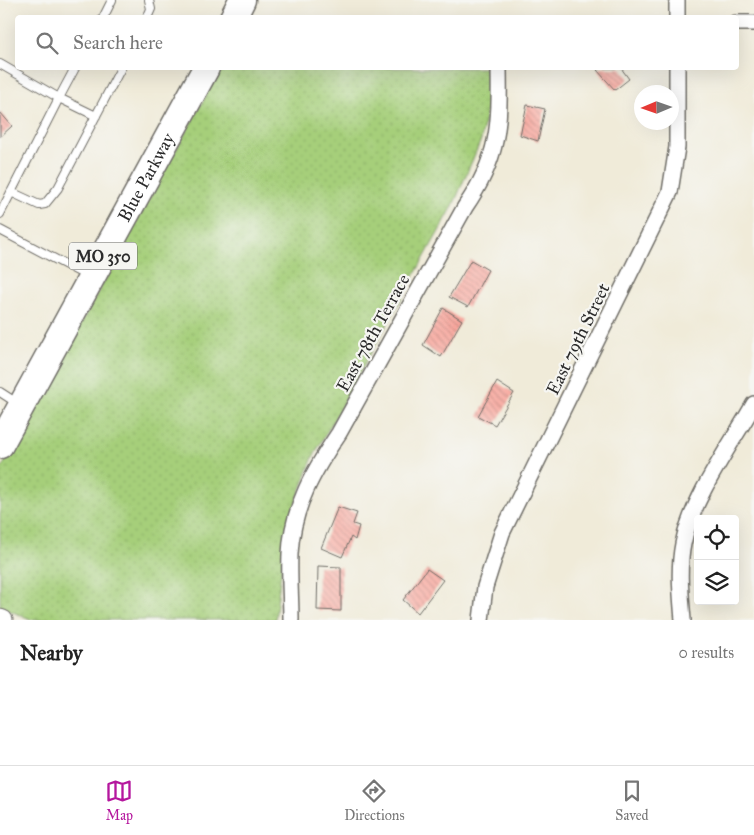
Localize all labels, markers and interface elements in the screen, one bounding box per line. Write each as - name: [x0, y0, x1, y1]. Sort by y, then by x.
- search box: [15, 15, 739, 70]
- icon: search: [33, 29, 61, 57]
- text: Search here: [73, 31, 163, 54]
- north arrow: [634, 85, 679, 130]
- street label: Blue Parkway: [113, 129, 180, 226]
- road number: MO 350: [69, 242, 137, 270]
- street label: East 78th Terrace: [332, 270, 414, 396]
- street label: East 79th Street: [541, 279, 615, 398]
- map controls: [694, 515, 739, 605]
- button: locate: [694, 515, 739, 560]
- button: layers: [694, 560, 739, 605]
- text: Nearby: [20, 640, 83, 666]
- text: 0 results: [679, 643, 734, 662]
- tab: Map: [105, 777, 133, 824]
- tab: Directions: [344, 777, 405, 824]
- tab: Saved: [615, 777, 649, 824]

